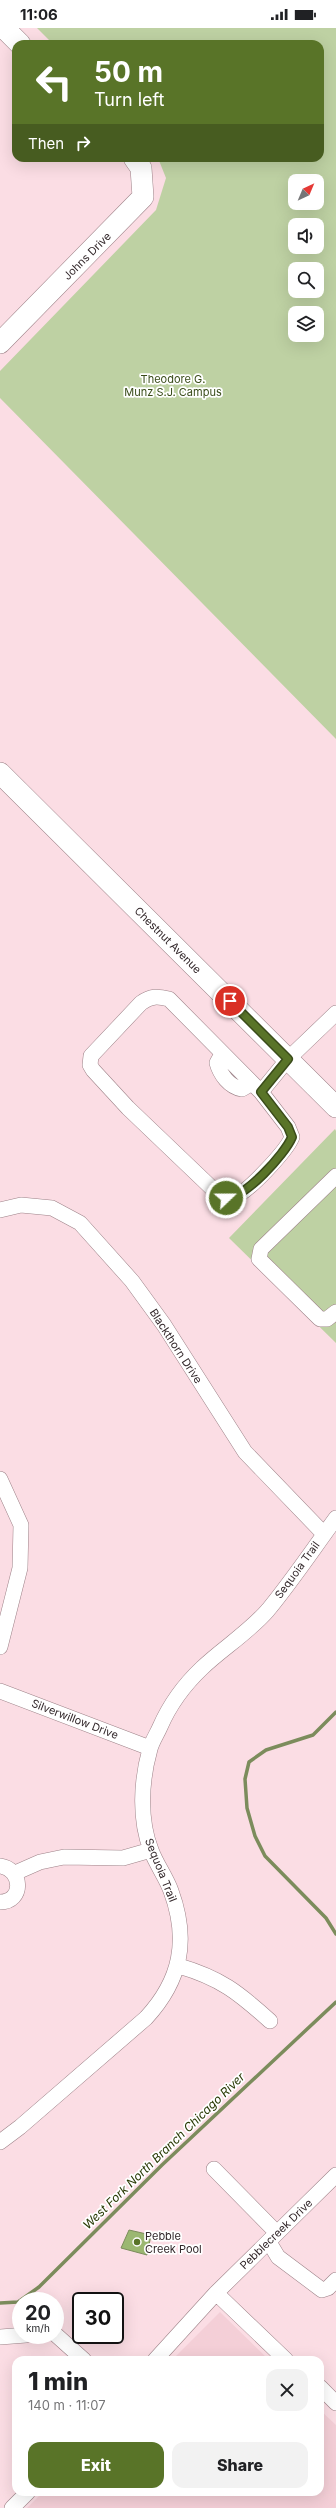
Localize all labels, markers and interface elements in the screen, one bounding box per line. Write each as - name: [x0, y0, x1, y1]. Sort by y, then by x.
- text: 11:06: [20, 5, 58, 24]
- text: 50 m: [94, 55, 163, 89]
- icon: left: [28, 56, 80, 108]
- text: Turn left: [94, 89, 164, 110]
- icon: right: [72, 132, 94, 154]
- text: Then: [28, 134, 64, 153]
- north arrow: [288, 174, 324, 210]
- map controls: [288, 174, 324, 342]
- button: sound: [288, 218, 324, 254]
- street label: Johns Drive: [60, 229, 114, 283]
- button: search: [288, 262, 324, 298]
- button: layers: [288, 306, 324, 342]
- park label: Theodore G. Munz S.J. Campus: [124, 372, 222, 399]
- street label: Chestnut Avenue: [132, 904, 204, 976]
- pin: [213, 984, 247, 1018]
- icon: arrive: [219, 990, 241, 1012]
- position arrow: [205, 1177, 247, 1219]
- street label: Blackthorn Drive: [147, 1306, 205, 1386]
- street label: Sequoia Trail: [272, 1539, 322, 1601]
- street label: Silverwillow Drive: [30, 1696, 120, 1742]
- street label: Sequoia Trail: [142, 1836, 180, 1904]
- water label: West Fork North Branch Chicago River: [80, 2069, 248, 2232]
- street label: Pebblecreek Drive: [237, 2196, 315, 2272]
- place label: Pebble Creek Pool: [145, 2229, 202, 2256]
- marker: Pebble Creek Pool: [132, 2237, 142, 2247]
- speed limit sign: 30: [72, 2292, 124, 2344]
- text: 20: [25, 2301, 51, 2325]
- text: km/h: [26, 2322, 50, 2334]
- text: 1 min: [28, 2367, 88, 2396]
- button: close: [266, 2369, 308, 2411]
- text: 140 m · 11:07: [28, 2397, 106, 2413]
- button: Exit: [28, 2442, 164, 2488]
- button: Share: [172, 2442, 308, 2488]

